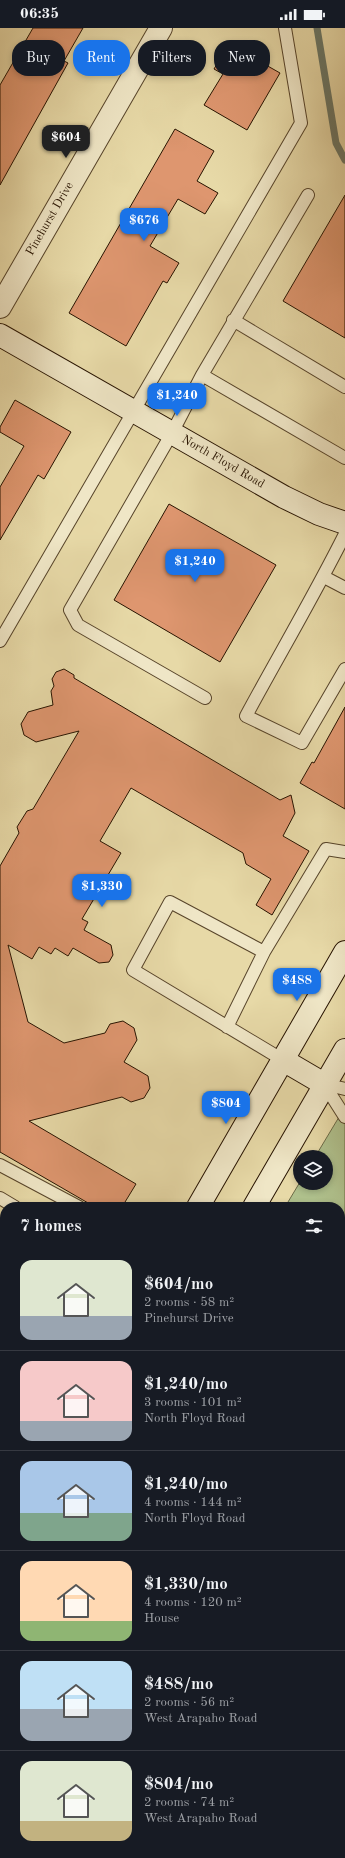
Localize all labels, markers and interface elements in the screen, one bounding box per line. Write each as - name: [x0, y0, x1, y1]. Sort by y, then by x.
- text: 06:35: [20, 7, 59, 22]
- chip: Buy: [12, 40, 65, 76]
- chip: Rent: [73, 40, 130, 76]
- chip: Filters: [138, 40, 206, 76]
- chip: New: [214, 40, 270, 76]
- pin: $604: [42, 125, 90, 159]
- text: $604: [51, 131, 81, 144]
- street label: Pinehurst Drive: [24, 180, 76, 258]
- pin: $676: [120, 208, 168, 242]
- text: $676: [129, 214, 159, 227]
- pin: $1,240: [144, 383, 210, 417]
- text: $1,240: [156, 389, 198, 402]
- street label: North Floyd Road: [179, 433, 267, 491]
- pin: $1,240: [162, 549, 228, 583]
- text: $1,240: [174, 555, 216, 568]
- pin: $1,330: [69, 874, 135, 908]
- text: $1,330: [81, 880, 123, 893]
- pin: $488: [273, 968, 321, 1002]
- text: $488: [282, 974, 312, 987]
- pin: $804: [202, 1091, 250, 1125]
- text: $804: [211, 1097, 241, 1110]
- map controls: [293, 1150, 333, 1190]
- button: layers: [293, 1150, 333, 1190]
- icon: filters: [303, 1215, 325, 1237]
- text: 7 homes: [20, 1218, 82, 1235]
- icon: home: [52, 1276, 100, 1324]
- text: $604/mo: [144, 1276, 213, 1293]
- text: 2 rooms · 58 m²: [144, 1296, 234, 1309]
- text: Pinehurst Drive: [144, 1312, 234, 1325]
- text: $1,240/mo: [144, 1376, 228, 1393]
- icon: home: [52, 1377, 100, 1425]
- text: 3 rooms · 101 m²: [144, 1396, 242, 1409]
- text: North Floyd Road: [144, 1412, 245, 1425]
- text: $1,240/mo: [144, 1476, 228, 1493]
- icon: home: [52, 1477, 100, 1525]
- text: 4 rooms · 144 m²: [144, 1496, 242, 1509]
- text: North Floyd Road: [144, 1512, 245, 1525]
- text: $1,330/mo: [144, 1576, 228, 1593]
- icon: home: [52, 1577, 100, 1625]
- text: 4 rooms · 120 m²: [144, 1596, 242, 1609]
- text: House: [144, 1612, 179, 1625]
- text: $488/mo: [144, 1676, 213, 1693]
- icon: home: [52, 1677, 100, 1725]
- text: 2 rooms · 56 m²: [144, 1696, 234, 1709]
- text: West Arapaho Road: [144, 1712, 257, 1725]
- text: $804/mo: [144, 1776, 213, 1793]
- icon: home: [52, 1777, 100, 1825]
- text: 2 rooms · 74 m²: [144, 1796, 234, 1809]
- text: West Arapaho Road: [144, 1812, 257, 1825]

